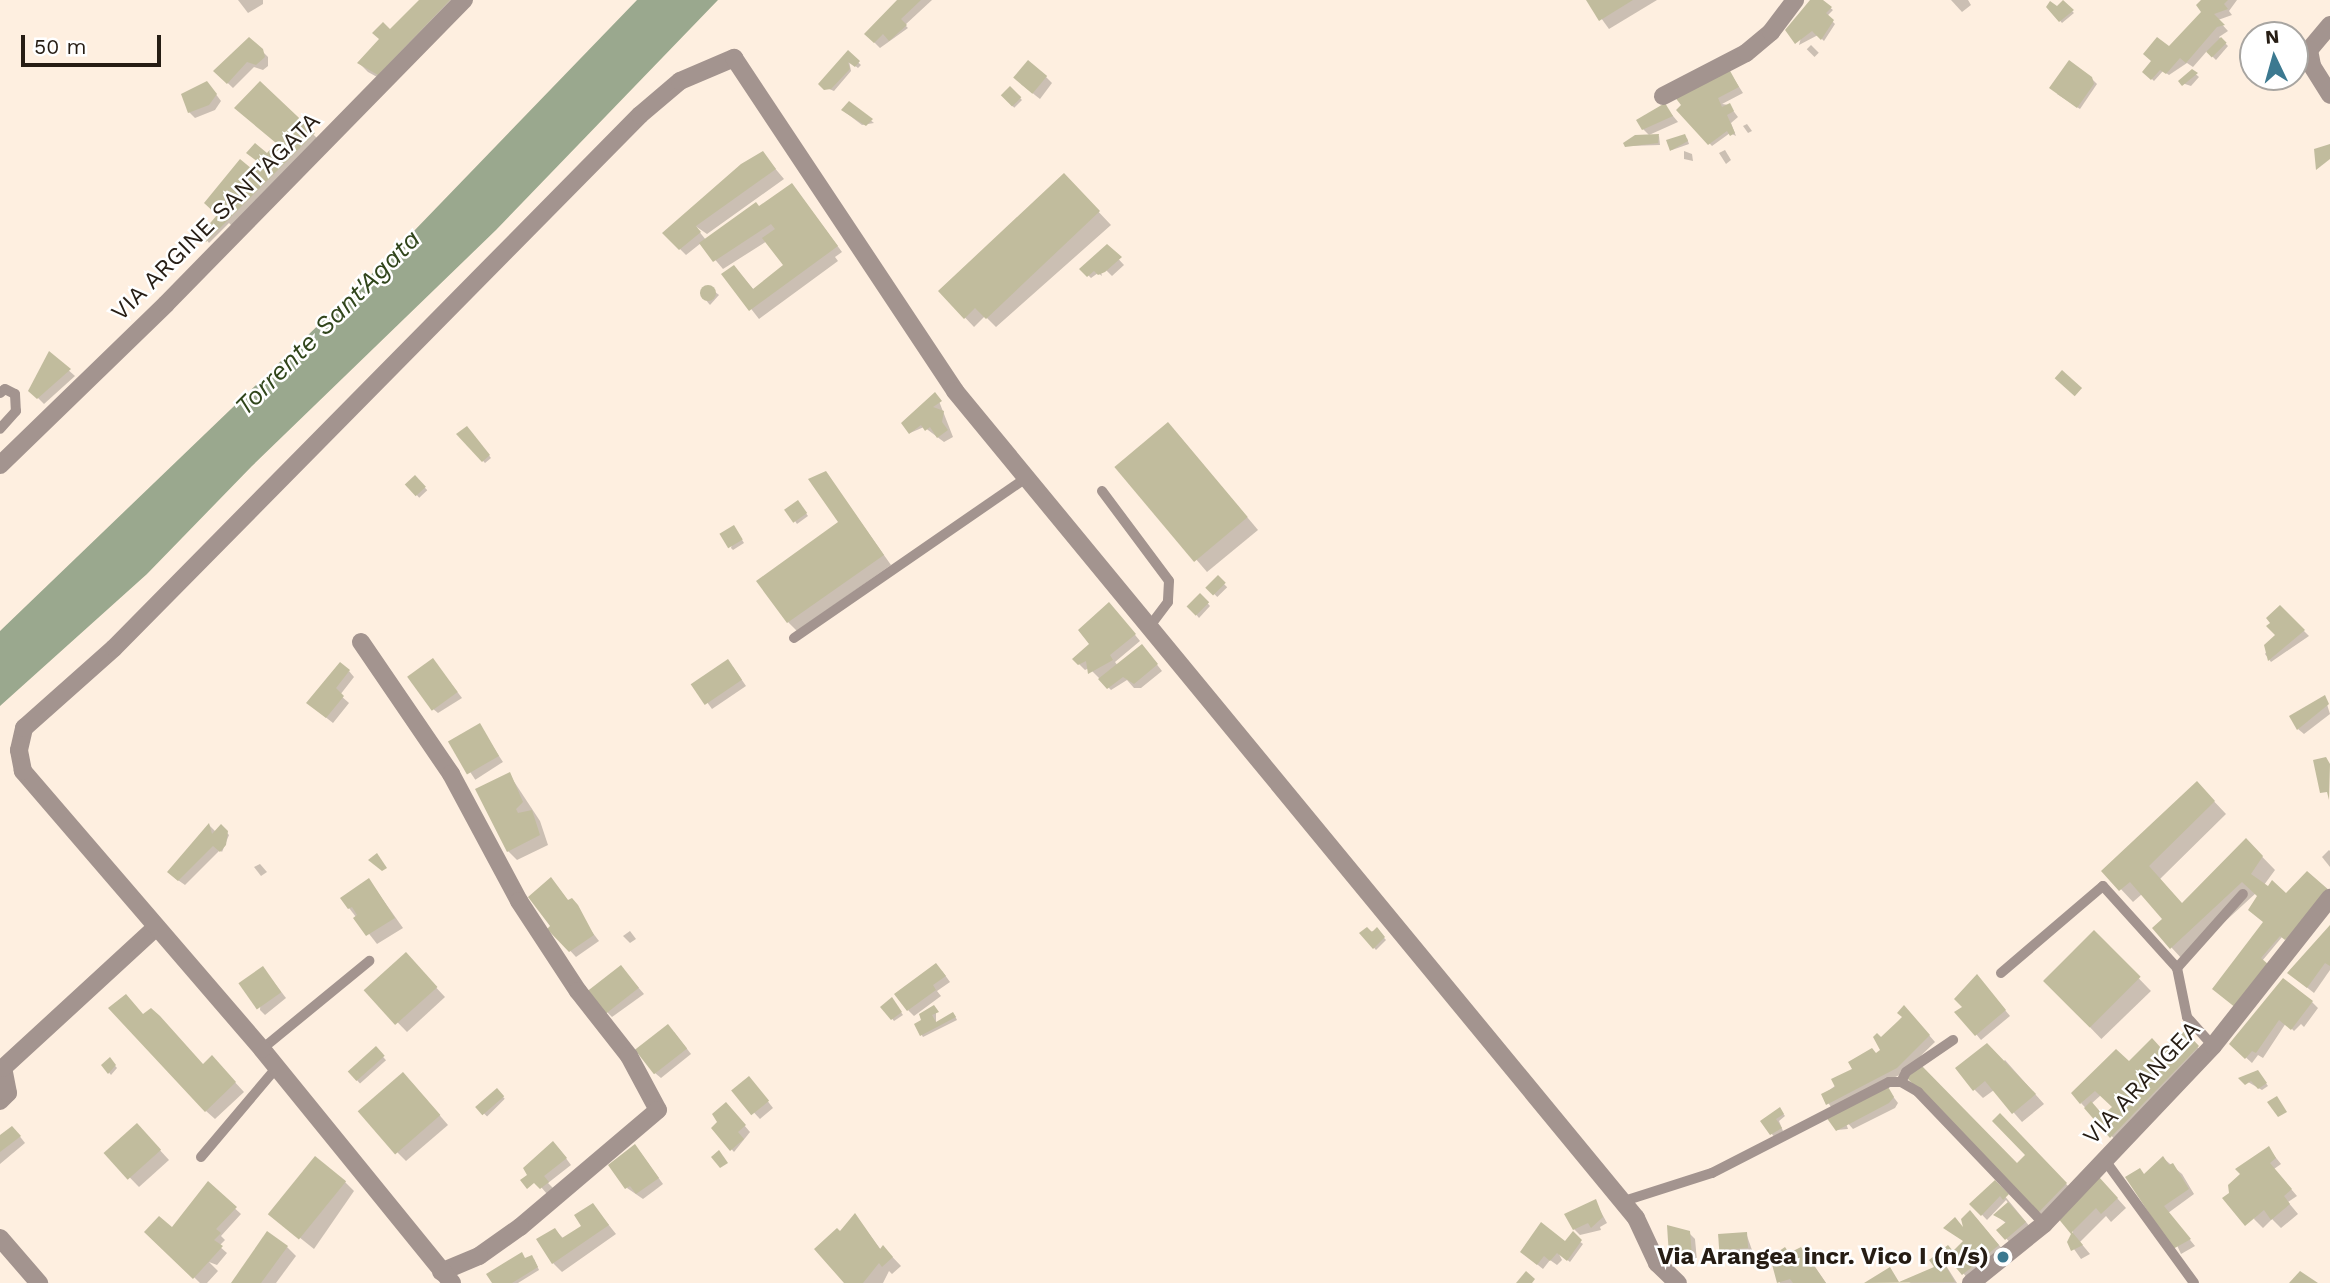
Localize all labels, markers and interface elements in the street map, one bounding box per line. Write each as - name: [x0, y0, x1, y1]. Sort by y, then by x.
- scale bar: [24, 21, 164, 65]
- north arrow: [2239, 21, 2309, 91]
- text: N: [2264, 25, 2280, 49]
- text: 50 m: [34, 34, 86, 59]
- street label: VIA ARGINE SANT'AGATA: [105, 106, 327, 328]
- water label: Torrente Sant'Agata: [229, 224, 427, 422]
- street label: VIA ARANGEA: [2077, 1015, 2207, 1151]
- place label: Via Arangea incr. Vico I (n/s): [1656, 1243, 1989, 1271]
- marker: Via Arangea incr. Vico I (n/s): [1995, 1249, 2011, 1265]

